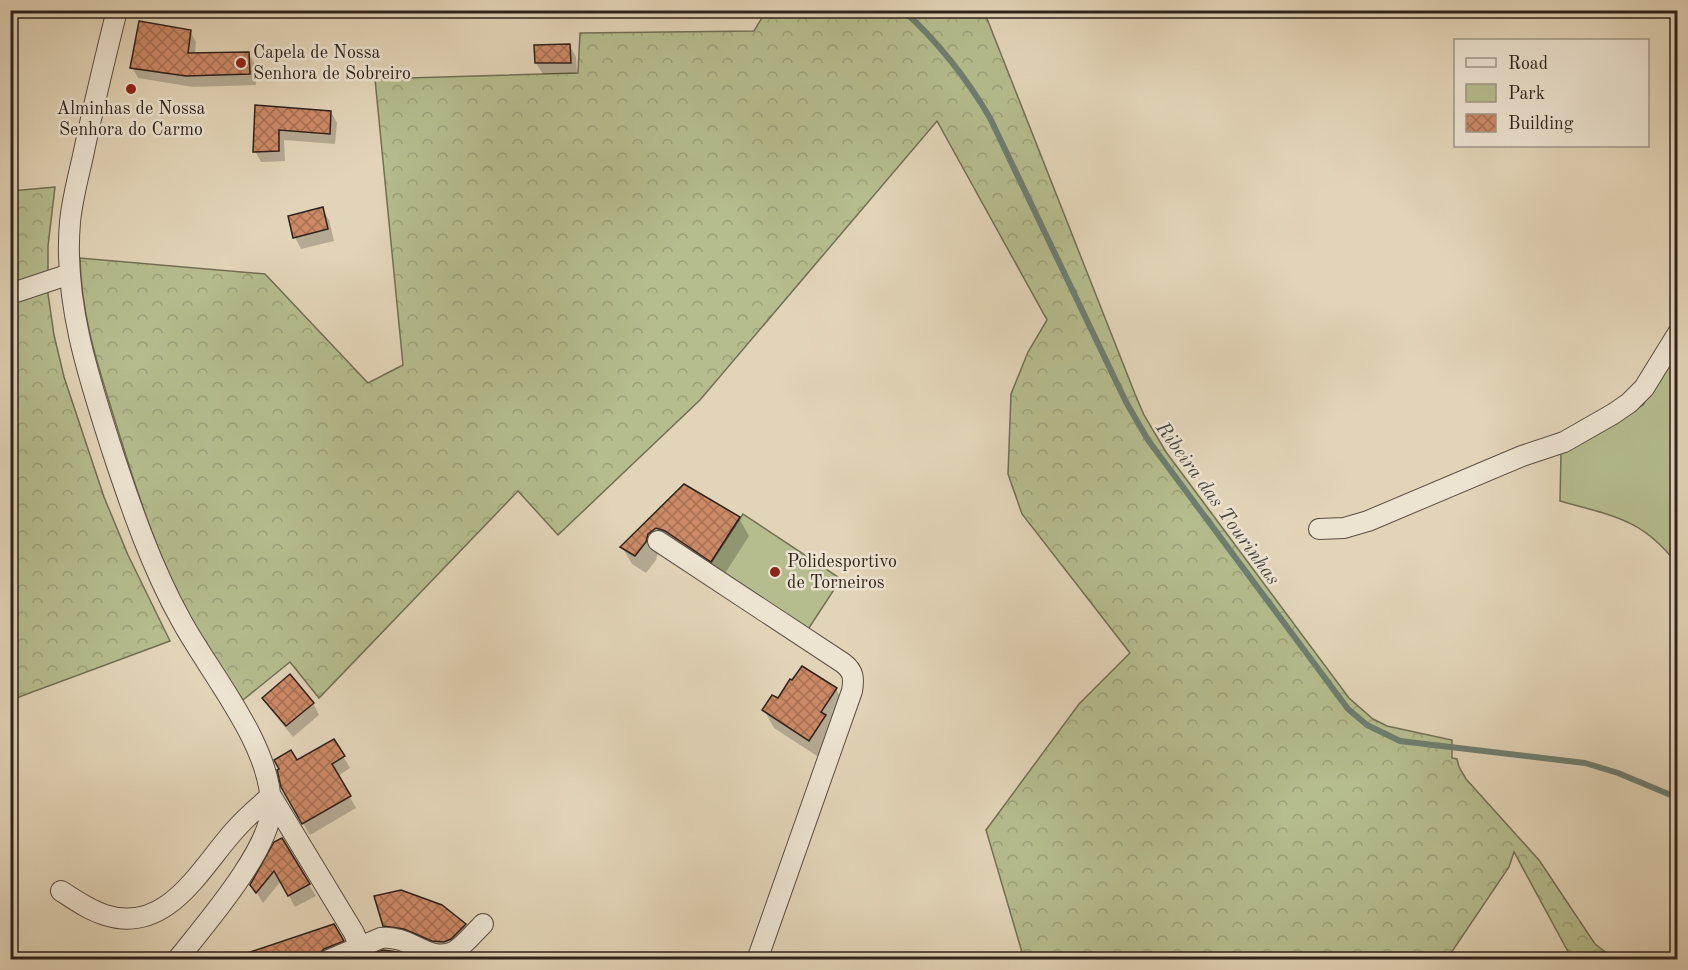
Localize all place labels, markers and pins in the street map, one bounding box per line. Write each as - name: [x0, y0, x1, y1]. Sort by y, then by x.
- place label: Capela de Nossa Senhora de Sobreiro: [253, 44, 411, 83]
- marker: Capela de Nossa Senhora de Sobreiro: [234, 56, 248, 70]
- marker: Alminhas de Nossa Senhora do Carmo: [124, 82, 138, 96]
- place label: Alminhas de Nossa Senhora do Carmo: [56, 100, 206, 139]
- place label: Polidesportivo de Torneiros: [787, 553, 897, 592]
- marker: Polidesportivo de Torneiros: [768, 565, 782, 579]

